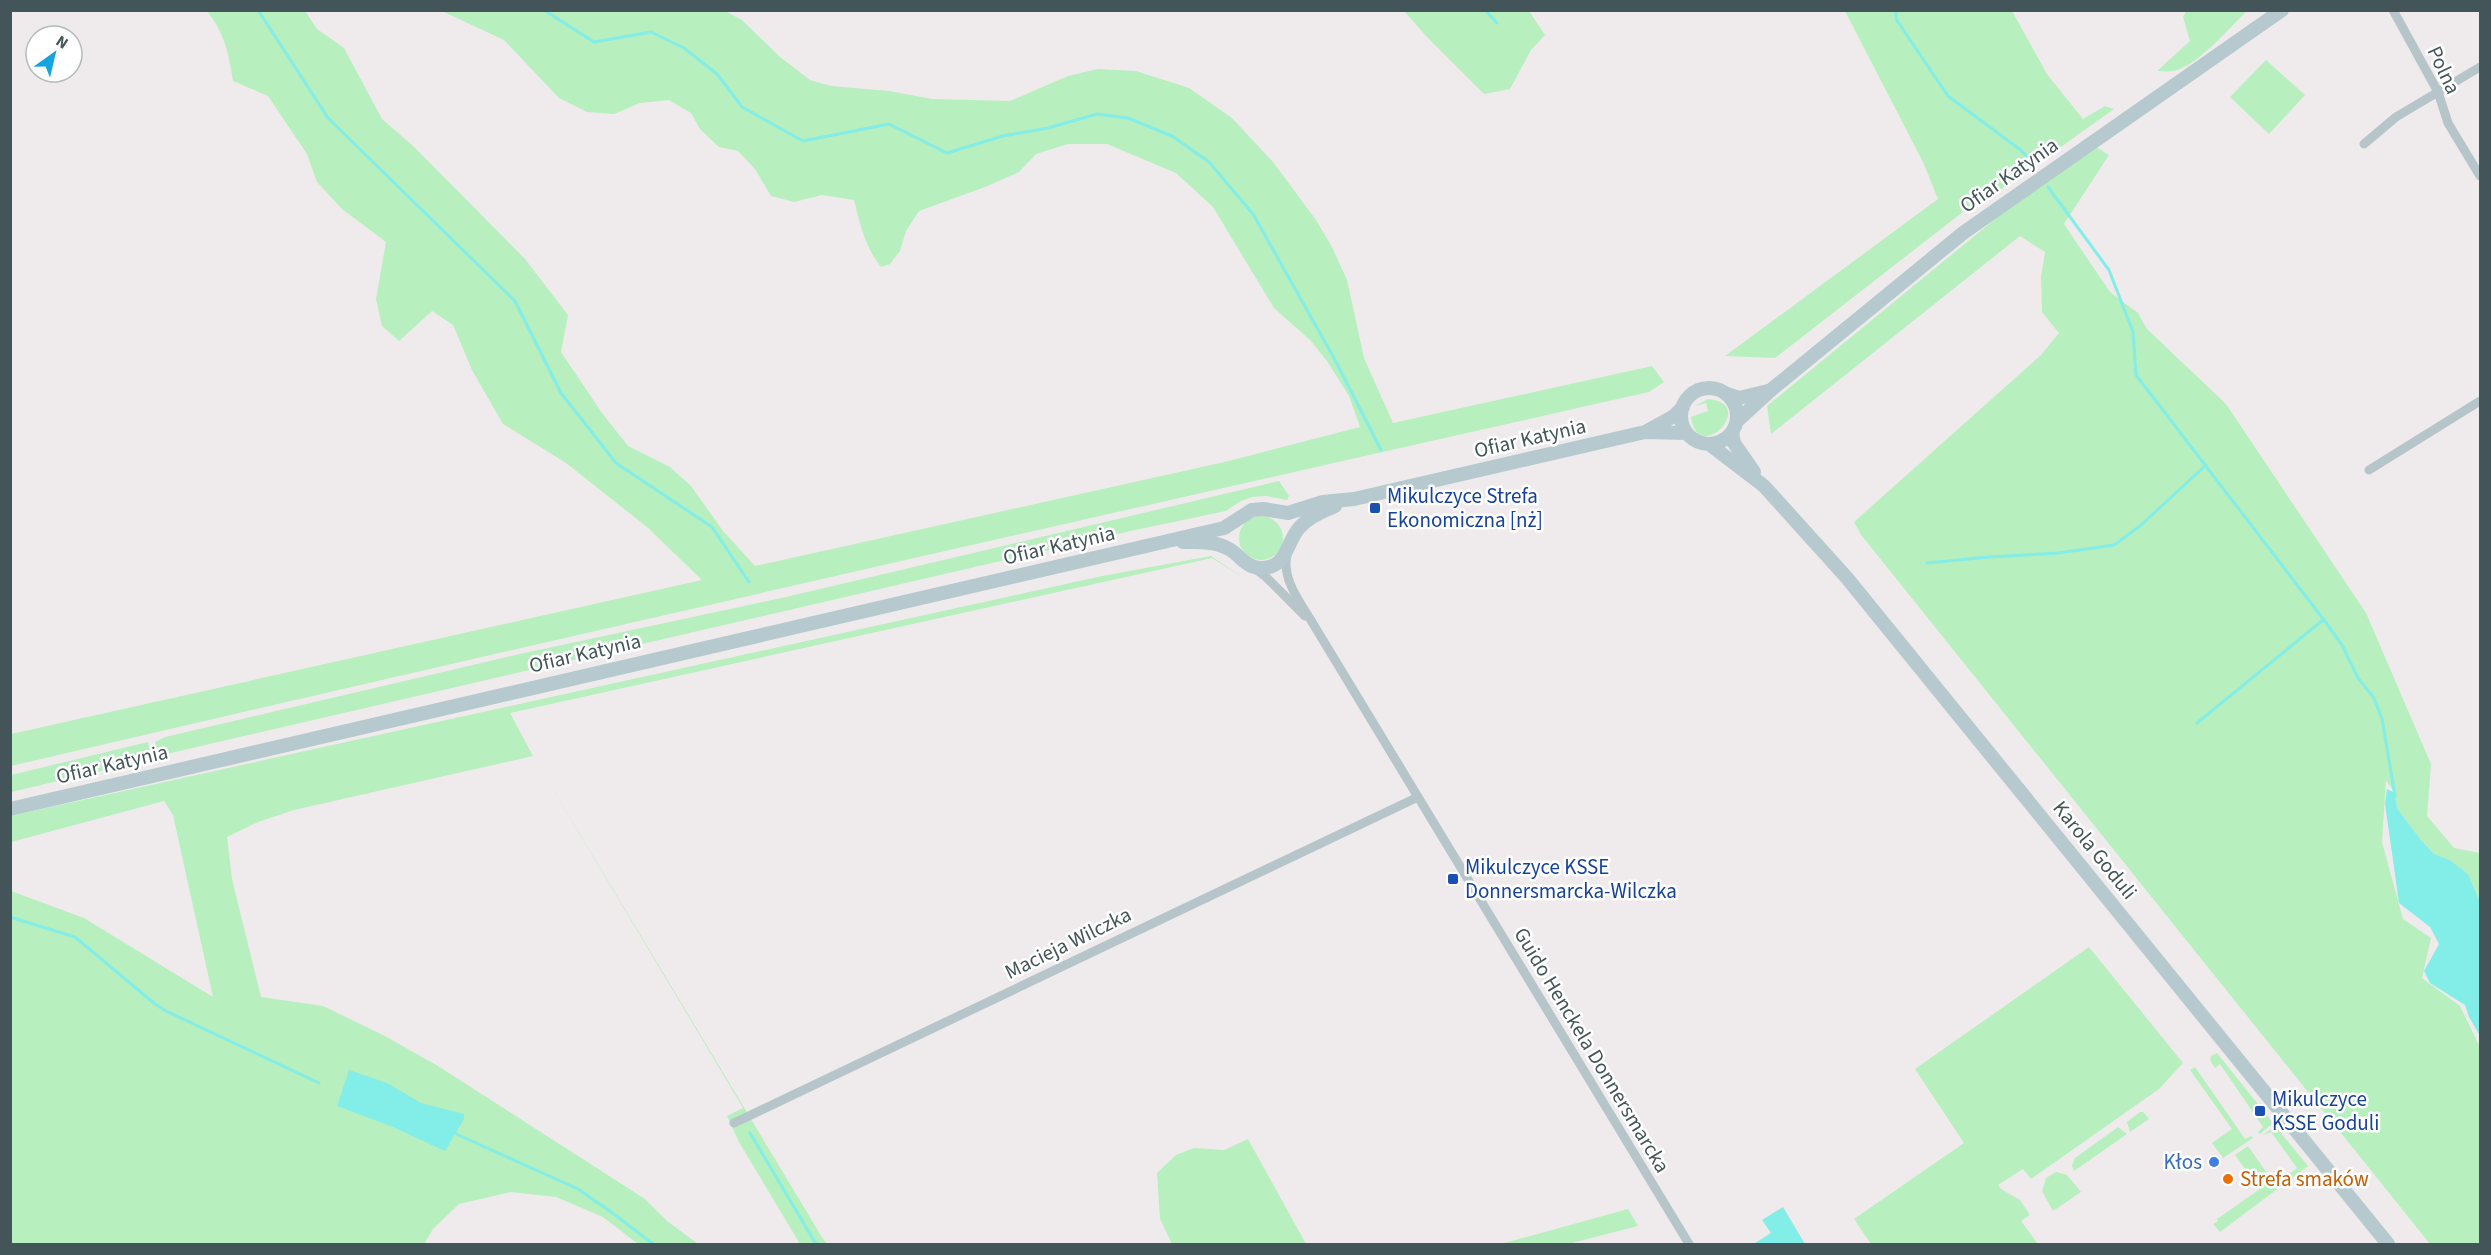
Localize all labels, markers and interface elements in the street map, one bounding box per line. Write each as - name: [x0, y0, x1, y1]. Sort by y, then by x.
- north arrow: [24, 24, 84, 84]
- text: N: [51, 30, 72, 54]
- street label: Polna: [2420, 41, 2468, 99]
- street label: Ofiar Katynia: [1954, 130, 2064, 220]
- street label: Ofiar Katynia: [1471, 411, 1589, 465]
- place label: Mikulczyce Strefa Ekonomiczna [nż]: [1387, 481, 1543, 535]
- marker: Mikulczyce Strefa Ekonomiczna [nż]: [1368, 501, 1382, 515]
- street label: Ofiar Katynia: [1000, 518, 1118, 572]
- street label: Ofiar Katynia: [526, 626, 644, 680]
- street label: Ofiar Katynia: [53, 737, 171, 791]
- street label: Karola Goduli: [2046, 794, 2144, 906]
- place label: Mikulczyce KSSE Donnersmarcka-Wilczka: [1465, 852, 1677, 906]
- marker: Mikulczyce KSSE Donnersmarcka-Wilczka: [1446, 872, 1460, 886]
- street label: Macieja Wilczka: [1000, 899, 1136, 987]
- street label: Guido Henckela Donnersmarcka: [1507, 922, 1677, 1178]
- place label: Mikulczyce KSSE Goduli: [2272, 1084, 2379, 1138]
- marker: Mikulczyce KSSE Goduli: [2253, 1104, 2267, 1118]
- place label: Kłos: [2163, 1147, 2202, 1177]
- marker: Kłos: [2207, 1155, 2221, 1169]
- place label: Strefa smaków: [2240, 1164, 2369, 1194]
- marker: Strefa smaków: [2221, 1172, 2235, 1186]

